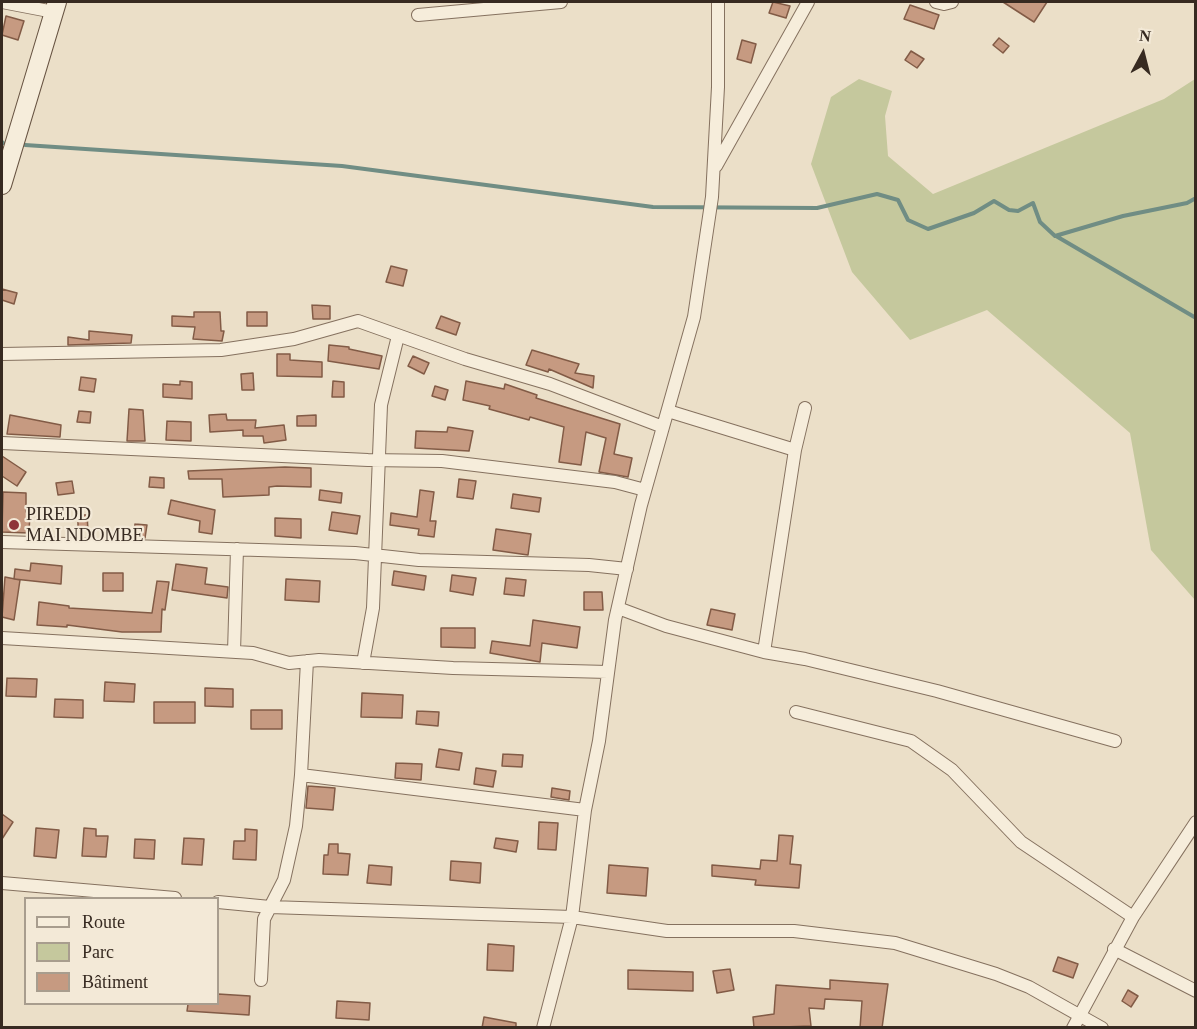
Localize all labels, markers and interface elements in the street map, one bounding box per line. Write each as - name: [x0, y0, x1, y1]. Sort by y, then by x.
- north arrow: [1113, 24, 1173, 84]
- text: N: [1138, 26, 1152, 45]
- place label: PIREDD MAI NDOMBE: [26, 504, 144, 546]
- marker: PIREDD MAI NDOMBE: [7, 518, 21, 532]
- legend: [24, 897, 219, 1005]
- text: Route: [82, 912, 125, 932]
- text: Parc: [82, 942, 114, 962]
- text: Bâtiment: [82, 972, 148, 992]

